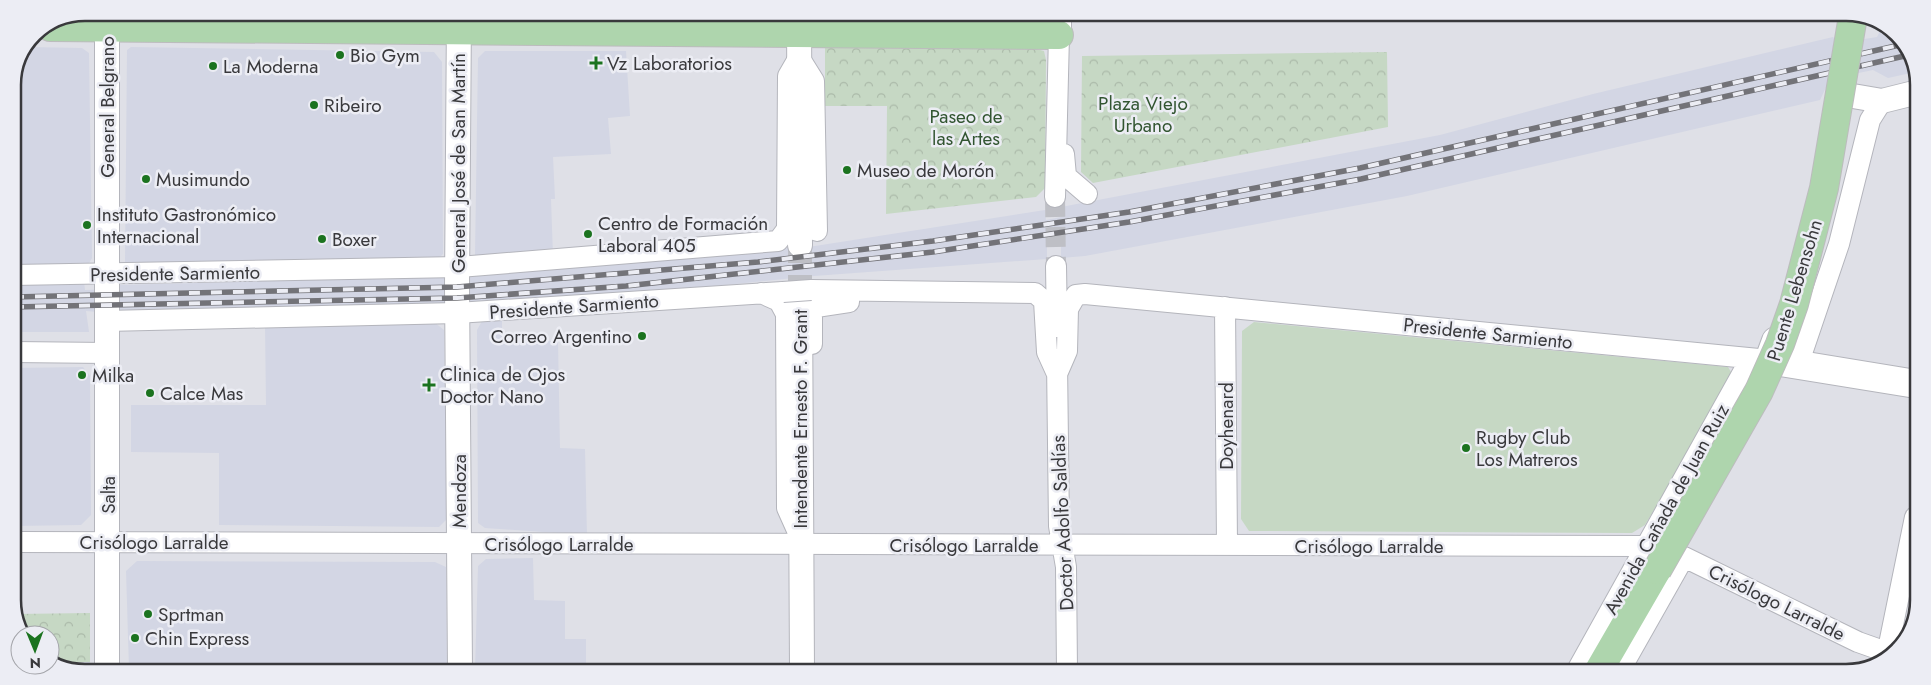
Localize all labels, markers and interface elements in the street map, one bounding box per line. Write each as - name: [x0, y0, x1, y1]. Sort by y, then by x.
- street label: General Belgrano: [94, 36, 121, 178]
- place label: Bio Gym: [350, 42, 420, 69]
- marker: Bio Gym: [334, 49, 346, 61]
- place label: Vz Laboratorios: [607, 50, 732, 77]
- place label: La Moderna: [223, 53, 318, 80]
- street label: General José de San Martín: [445, 53, 472, 273]
- marker: Vz Laboratorios: [589, 56, 603, 70]
- marker: La Moderna: [207, 60, 219, 72]
- park label: Plaza Viejo Urbano: [1098, 90, 1188, 139]
- place label: Ribeiro: [324, 92, 382, 119]
- marker: Ribeiro: [308, 99, 320, 111]
- park label: Paseo de las Artes: [929, 103, 1003, 152]
- place label: Museo de Morón: [857, 157, 995, 184]
- marker: Museo de Morón: [841, 164, 853, 176]
- place label: Musimundo: [156, 166, 250, 193]
- marker: Musimundo: [140, 173, 152, 185]
- place label: Instituto Gastronómico Internacional: [97, 201, 276, 250]
- place label: Centro de Formación Laboral 405: [598, 210, 768, 259]
- street label: Puente Lebensohn: [1760, 216, 1829, 364]
- marker: Instituto Gastronómico Internacional: [81, 219, 93, 231]
- place label: Boxer: [332, 226, 377, 253]
- marker: Centro de Formación Laboral 405: [582, 228, 594, 240]
- marker: Boxer: [316, 233, 328, 245]
- street label: Presidente Sarmiento: [90, 259, 260, 288]
- street label: Presidente Sarmiento: [488, 287, 660, 326]
- street label: Intendente Ernesto F. Grant: [787, 309, 814, 529]
- street label: Presidente Sarmiento: [1402, 311, 1574, 356]
- place label: Correo Argentino: [491, 323, 632, 350]
- marker: Correo Argentino: [636, 330, 648, 342]
- place label: Clinica de Ojos Doctor Nano: [440, 361, 566, 410]
- place label: Milka: [92, 362, 134, 389]
- marker: Milka: [76, 369, 88, 381]
- marker: Clinica de Ojos Doctor Nano: [422, 378, 436, 392]
- place label: Calce Mas: [160, 380, 244, 407]
- street label: Doyhenard: [1213, 382, 1240, 470]
- marker: Calce Mas: [144, 387, 156, 399]
- street label: Avenida Cañada de Juan Ruiz: [1597, 399, 1736, 619]
- place label: Rugby Club Los Matreros: [1476, 424, 1578, 473]
- street label: Doctor Adolfo Saldías: [1044, 434, 1081, 611]
- marker: Rugby Club Los Matreros: [1460, 442, 1472, 454]
- street label: Mendoza: [446, 454, 473, 528]
- street label: Salta: [95, 476, 122, 514]
- street label: Crisólogo Larralde: [80, 529, 229, 556]
- street label: Crisólogo Larralde: [485, 531, 634, 558]
- street label: Crisólogo Larralde: [890, 532, 1039, 559]
- street label: Crisólogo Larralde: [1295, 533, 1444, 560]
- street label: Crisólogo Larralde: [1704, 558, 1850, 647]
- place label: Sprtman: [158, 601, 224, 628]
- marker: Sprtman: [142, 608, 154, 620]
- north arrow: [10, 625, 60, 675]
- place label: Chin Express: [145, 625, 250, 652]
- marker: Chin Express: [129, 632, 141, 644]
- text: N: [29, 653, 41, 673]

